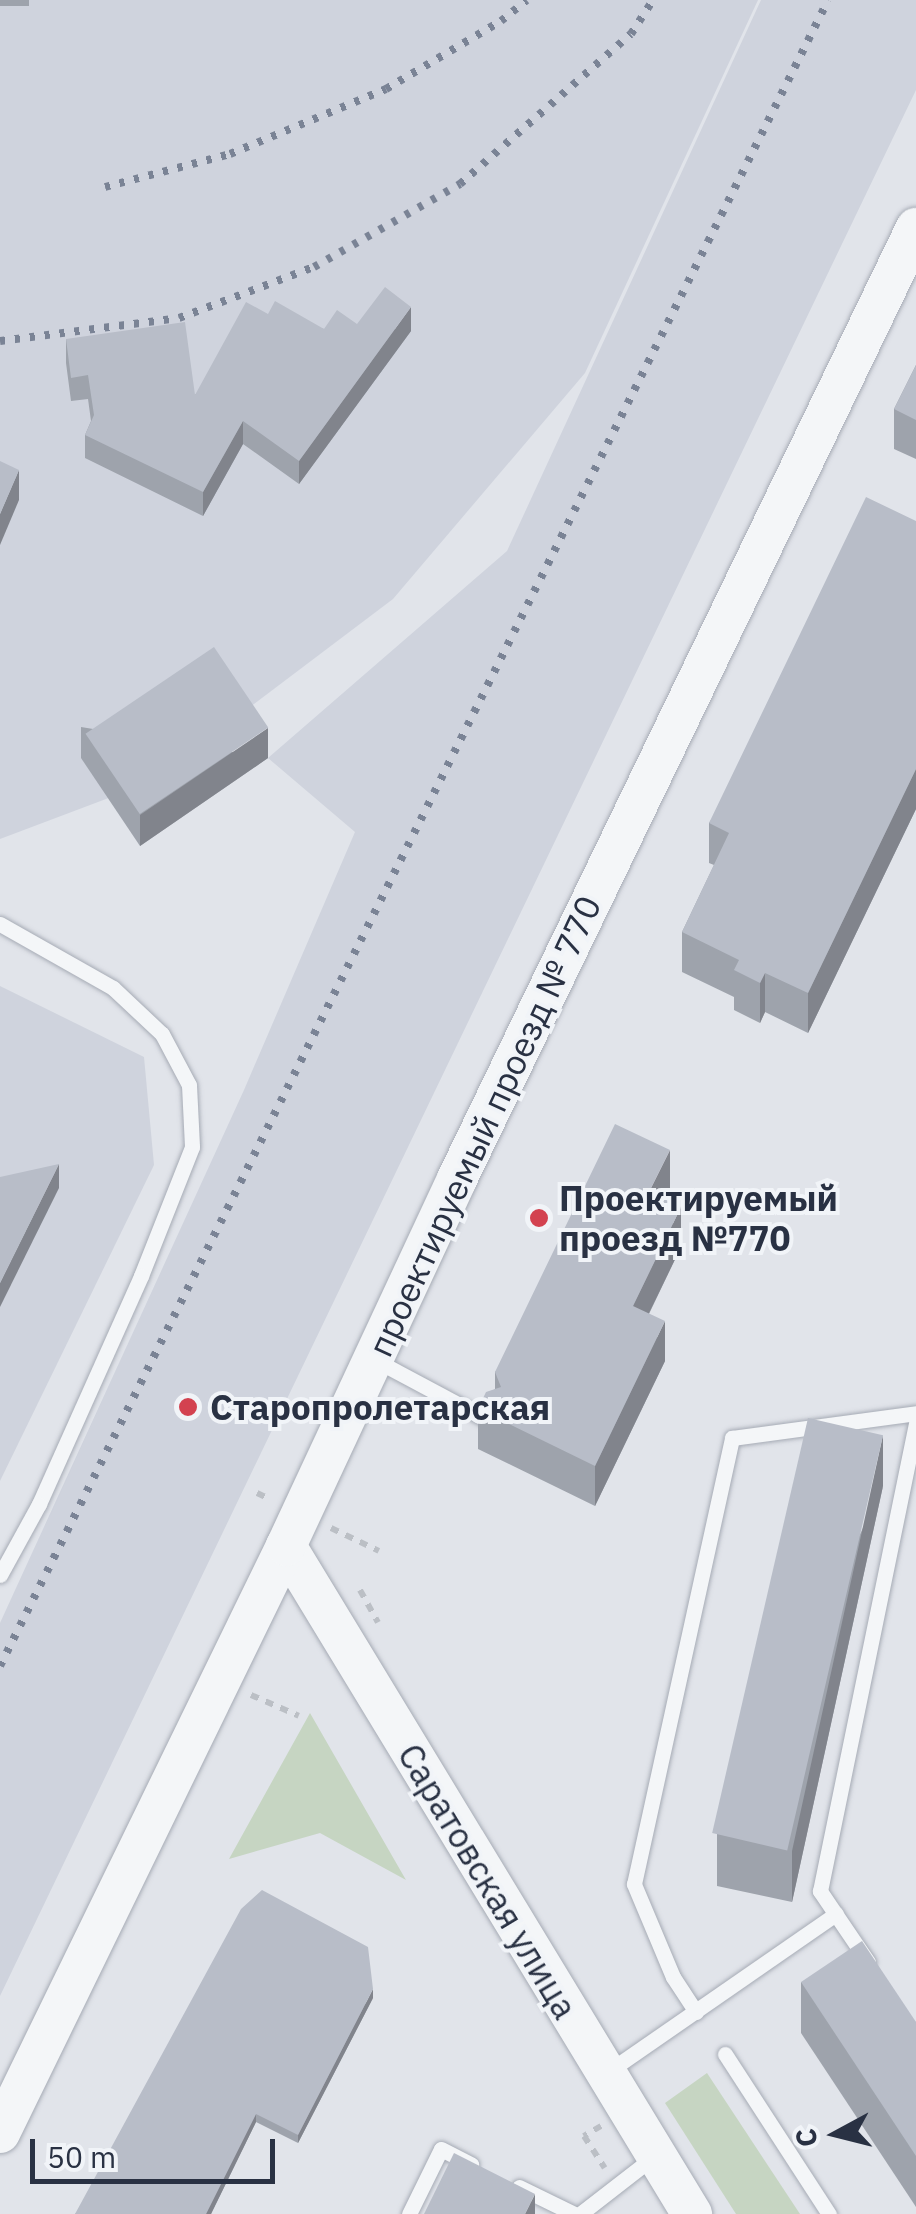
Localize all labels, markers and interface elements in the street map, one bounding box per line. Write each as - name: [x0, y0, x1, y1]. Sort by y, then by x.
- street label: проектируемый проезд № 770: [359, 889, 609, 1363]
- place label: Проектируемый проезд №770: [559, 1177, 838, 1259]
- marker: Проектируемый проезд №770: [528, 1207, 550, 1229]
- place label: Старопролетарская: [210, 1386, 550, 1428]
- marker: Старопролетарская: [175, 1394, 201, 1420]
- street label: Саратовская улица: [389, 1736, 587, 2026]
- north arrow: [786, 2084, 886, 2184]
- scale bar: [35, 2119, 280, 2181]
- text: С: [786, 2126, 825, 2149]
- text: 50 m: [47, 2137, 116, 2176]

